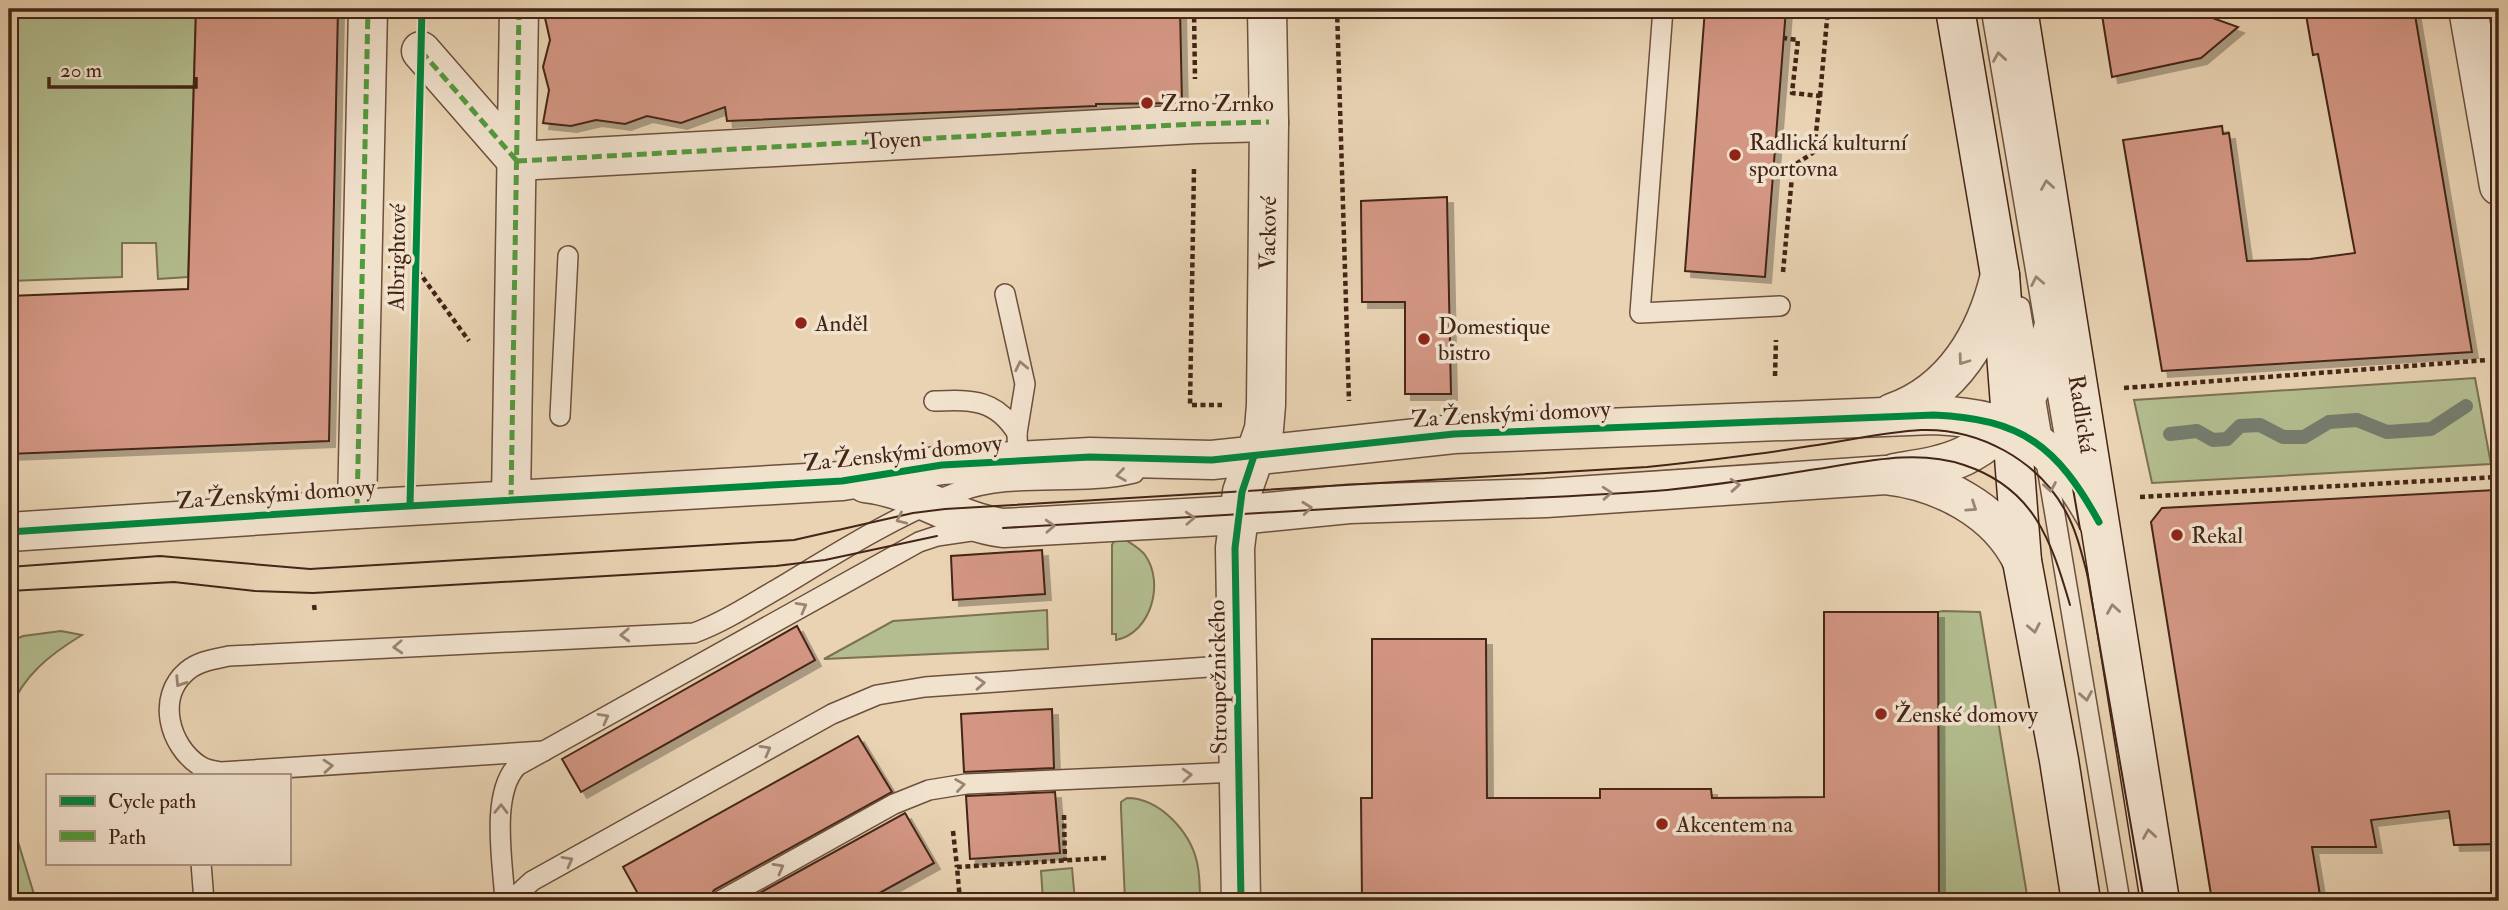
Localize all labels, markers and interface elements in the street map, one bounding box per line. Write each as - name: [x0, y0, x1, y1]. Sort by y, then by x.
- scale bar: [49, 46, 196, 90]
- one-way arrow: [1992, 51, 2007, 63]
- text: 20 m: [60, 57, 102, 84]
- place label: Zrno Zrnko: [1161, 89, 1274, 118]
- marker: Zrno Zrnko: [1139, 95, 1155, 111]
- street label: Toyen: [864, 124, 922, 156]
- place label: Radlická kulturní sportovna: [1749, 128, 1909, 184]
- marker: Radlická kulturní sportovna: [1727, 147, 1743, 163]
- one-way arrow: [2040, 179, 2055, 191]
- street label: Vackové: [1253, 195, 1283, 270]
- street label: Albrightové: [382, 203, 412, 312]
- one-way arrow: [2030, 275, 2045, 287]
- place label: Anděl: [814, 309, 868, 338]
- place label: Domestique bistro: [1438, 312, 1550, 367]
- marker: Anděl: [793, 315, 809, 331]
- marker: Domestique bistro: [1416, 331, 1432, 347]
- one-way arrow: [1959, 352, 1972, 364]
- one-way arrow: [1015, 360, 1030, 372]
- street label: Radlická: [2062, 373, 2103, 456]
- street label: Za Ženskými domovy: [1411, 394, 1612, 434]
- street label: Za Ženskými domovy: [802, 428, 1004, 478]
- one-way arrow: [1115, 467, 1127, 482]
- street label: Za Ženskými domovy: [176, 473, 377, 515]
- one-way arrow: [1730, 478, 1741, 493]
- one-way arrow: [2042, 481, 2057, 493]
- one-way arrow: [1602, 486, 1613, 501]
- one-way arrow: [1964, 499, 1977, 511]
- one-way arrow: [1301, 501, 1312, 516]
- one-way arrow: [896, 510, 908, 524]
- one-way arrow: [1185, 511, 1196, 526]
- one-way arrow: [1045, 518, 1056, 533]
- place label: Rekal: [2191, 521, 2243, 550]
- marker: Rekal: [2169, 527, 2185, 543]
- street label: Stroupežnického: [1202, 599, 1235, 755]
- one-way arrow: [795, 602, 808, 615]
- one-way arrow: [2106, 603, 2121, 615]
- one-way arrow: [2026, 623, 2041, 634]
- one-way arrow: [620, 628, 631, 643]
- one-way arrow: [392, 639, 403, 654]
- one-way arrow: [175, 674, 188, 687]
- one-way arrow: [975, 676, 986, 691]
- one-way arrow: [2078, 690, 2093, 702]
- place label: Ženské domovy: [1895, 700, 2039, 729]
- marker: Ženské domovy: [1873, 706, 1889, 722]
- one-way arrow: [597, 713, 609, 726]
- one-way arrow: [759, 745, 772, 758]
- one-way arrow: [323, 759, 334, 774]
- one-way arrow: [1182, 767, 1193, 782]
- legend: [46, 774, 290, 864]
- one-way arrow: [954, 778, 966, 793]
- text: Cycle path: [108, 788, 196, 815]
- one-way arrow: [493, 803, 509, 813]
- place label: Akcentem na: [1675, 810, 1793, 839]
- marker: Akcentem na: [1654, 816, 1670, 832]
- text: Path: [108, 824, 146, 851]
- one-way arrow: [2142, 828, 2157, 840]
- one-way arrow: [560, 856, 573, 869]
- one-way arrow: [772, 863, 784, 876]

